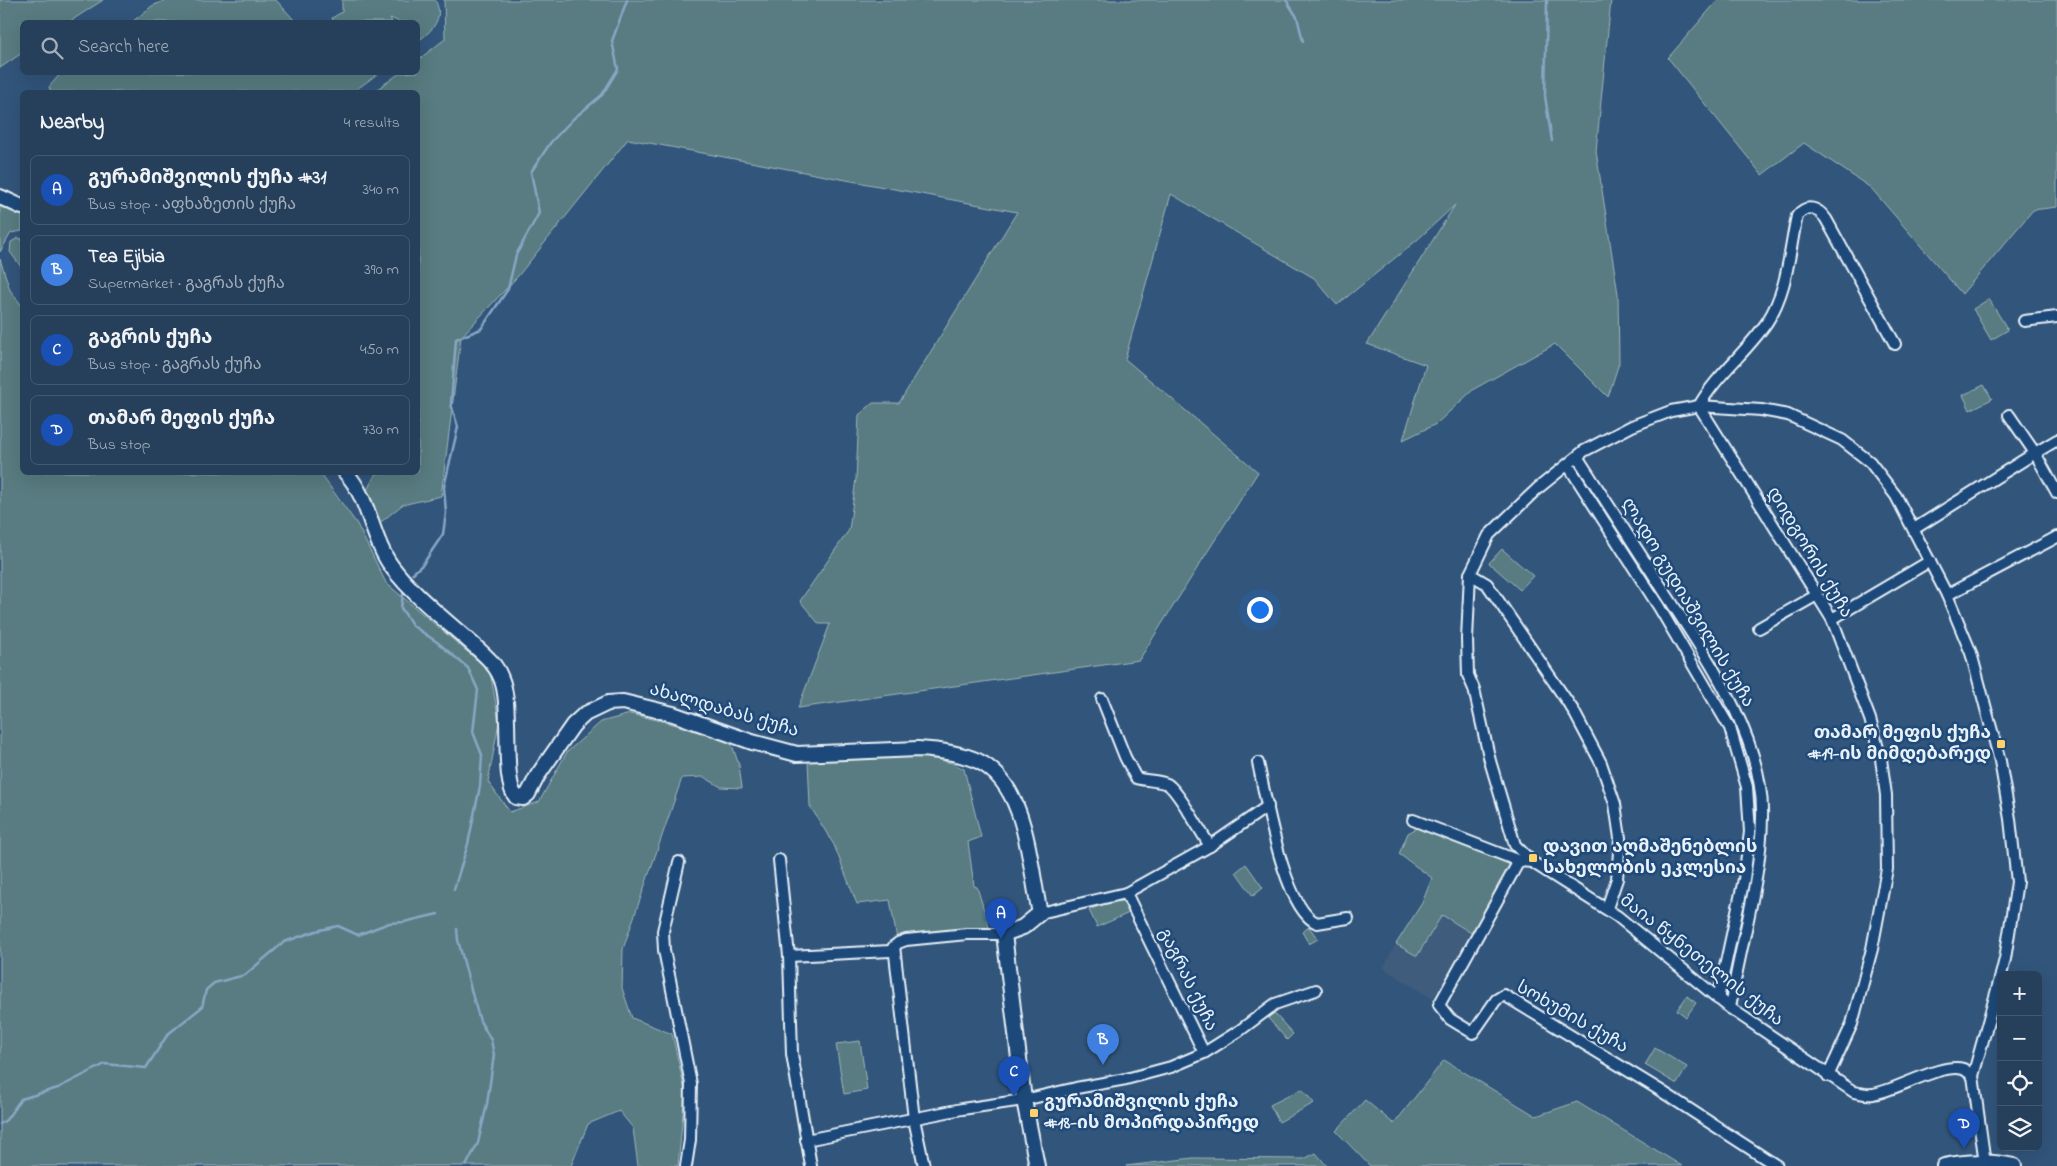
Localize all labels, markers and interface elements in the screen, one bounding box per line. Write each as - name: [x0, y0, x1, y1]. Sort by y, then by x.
- search box: [20, 20, 420, 75]
- icon: search: [38, 34, 66, 62]
- text: Search here: [78, 34, 169, 61]
- text: Nearby: [40, 108, 104, 138]
- text: 4 results: [344, 111, 400, 135]
- text: გურამიშვილის ქუჩა #31: [88, 165, 327, 192]
- text: A: [52, 178, 62, 202]
- text: 340 m: [362, 178, 399, 202]
- text: Bus stop · აფხაზეთის ქუჩა: [88, 193, 296, 217]
- text: Tea Ejibia: [88, 244, 165, 271]
- text: B: [52, 258, 62, 282]
- text: 390 m: [364, 258, 399, 282]
- text: Supermarket · გაგრას ქუჩა: [88, 272, 285, 296]
- text: გაგრის ქუჩა: [88, 325, 212, 352]
- text: C: [53, 338, 61, 362]
- text: 450 m: [360, 338, 399, 362]
- text: Bus stop · გაგრას ქუჩა: [88, 353, 262, 377]
- text: თამარ მეფის ქუჩა: [88, 406, 275, 433]
- text: D: [51, 418, 63, 442]
- text: 730 m: [362, 418, 399, 442]
- text: Bus stop: [88, 433, 151, 457]
- street label: დიდგორის ქუჩა: [1760, 483, 1858, 623]
- street label: ლადო გუდიაშვილის ქუჩა: [1614, 493, 1760, 713]
- your location: [1247, 597, 1273, 623]
- street label: ახალდაბას ქუჩა: [646, 677, 802, 745]
- place label: თამარ მეფის ქუჩა #19-ის მიმდებარედ: [1807, 721, 1991, 768]
- marker: თამარ მეფის ქუჩა #19-ის მიმდებარედ: [1995, 738, 2007, 750]
- place label: დავით აღმაშენებლის სახელობის ეკლესია: [1543, 835, 1757, 882]
- marker: დავით აღმაშენებლის სახელობის ეკლესია: [1527, 852, 1539, 864]
- street label: მაია წყნეთელის ქუჩა: [1613, 889, 1789, 1033]
- pin: A: [985, 898, 1017, 939]
- street label: გაგრას ქუჩა: [1151, 924, 1223, 1036]
- map controls: [1997, 971, 2042, 1151]
- button: +: [1997, 971, 2042, 1016]
- street label: სოხუმის ქუჩა: [1511, 975, 1633, 1061]
- button: −: [1997, 1016, 2042, 1061]
- pin: B: [1087, 1024, 1119, 1065]
- pin: C: [998, 1056, 1030, 1097]
- button: locate: [1997, 1061, 2042, 1106]
- place label: გურამიშვილის ქუჩა #18-ის მოპირდაპირედ: [1043, 1090, 1259, 1137]
- button: layers: [1997, 1106, 2042, 1151]
- marker: გურამიშვილის ქუჩა #18-ის მოპირდაპირედ: [1028, 1107, 1040, 1119]
- pin: D: [1948, 1108, 1980, 1149]

